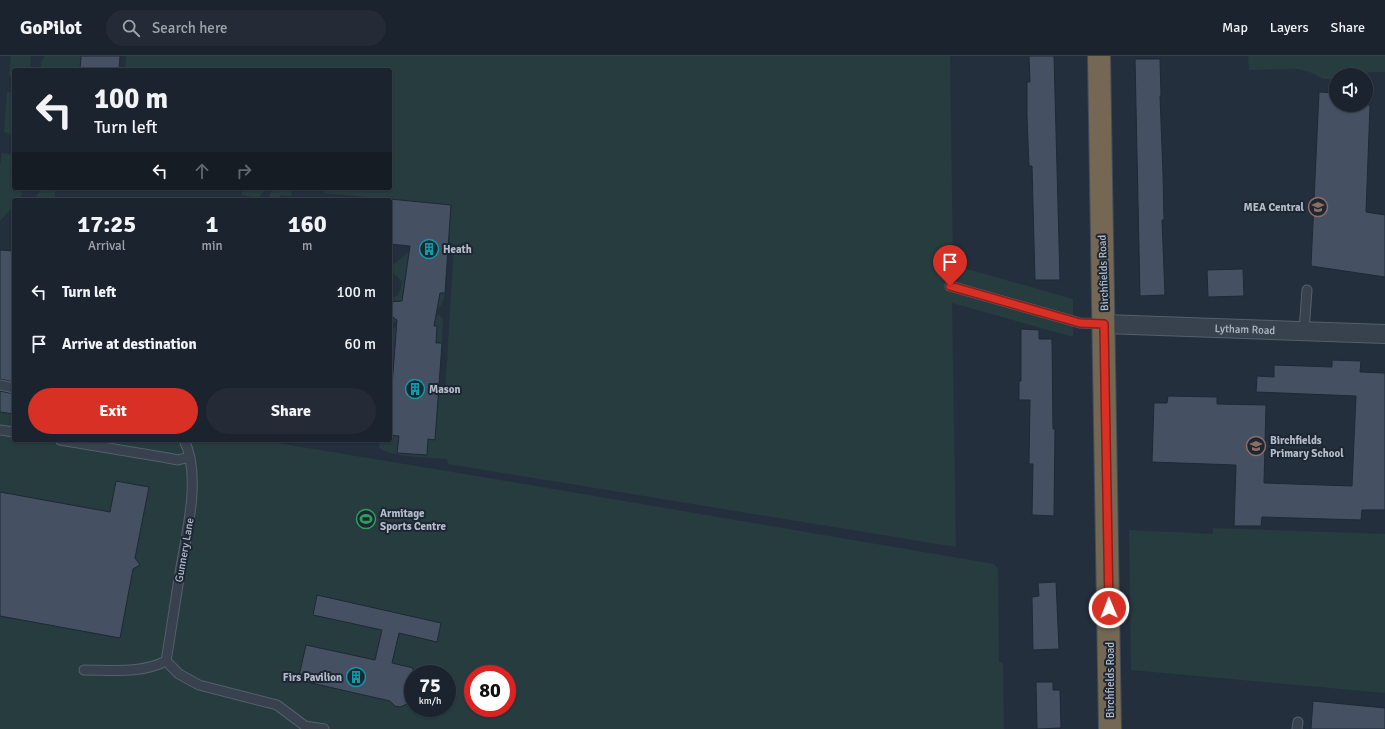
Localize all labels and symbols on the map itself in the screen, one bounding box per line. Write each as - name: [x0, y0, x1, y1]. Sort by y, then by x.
- school or university icon: MEA Central: [1307, 196, 1329, 218]
- place label: MEA Central: [1244, 201, 1305, 214]
- street label: Birchfields Road: [1096, 234, 1111, 311]
- building icon: Heath: [418, 238, 440, 260]
- place label: Heath: [443, 243, 472, 256]
- pin: [933, 245, 967, 286]
- street label: Lytham Road: [1214, 322, 1276, 337]
- building icon: Mason: [404, 378, 426, 400]
- place label: Mason: [429, 383, 460, 396]
- place label: Birchfields Primary School: [1270, 434, 1344, 460]
- school or university icon: Birchfields Primary School: [1245, 435, 1267, 457]
- place label: Armitage Sports Centre: [380, 507, 446, 533]
- sports icon: Armitage Sports Centre: [355, 508, 377, 530]
- street label: Gunnery Lane: [172, 517, 197, 583]
- position arrow: [1088, 587, 1130, 629]
- street label: Birchfields Road: [1104, 642, 1117, 718]
- speed limit sign: 80: [464, 665, 516, 717]
- building icon: Firs Pavilion: [345, 666, 367, 688]
- place label: Firs Pavilion: [283, 671, 342, 684]

